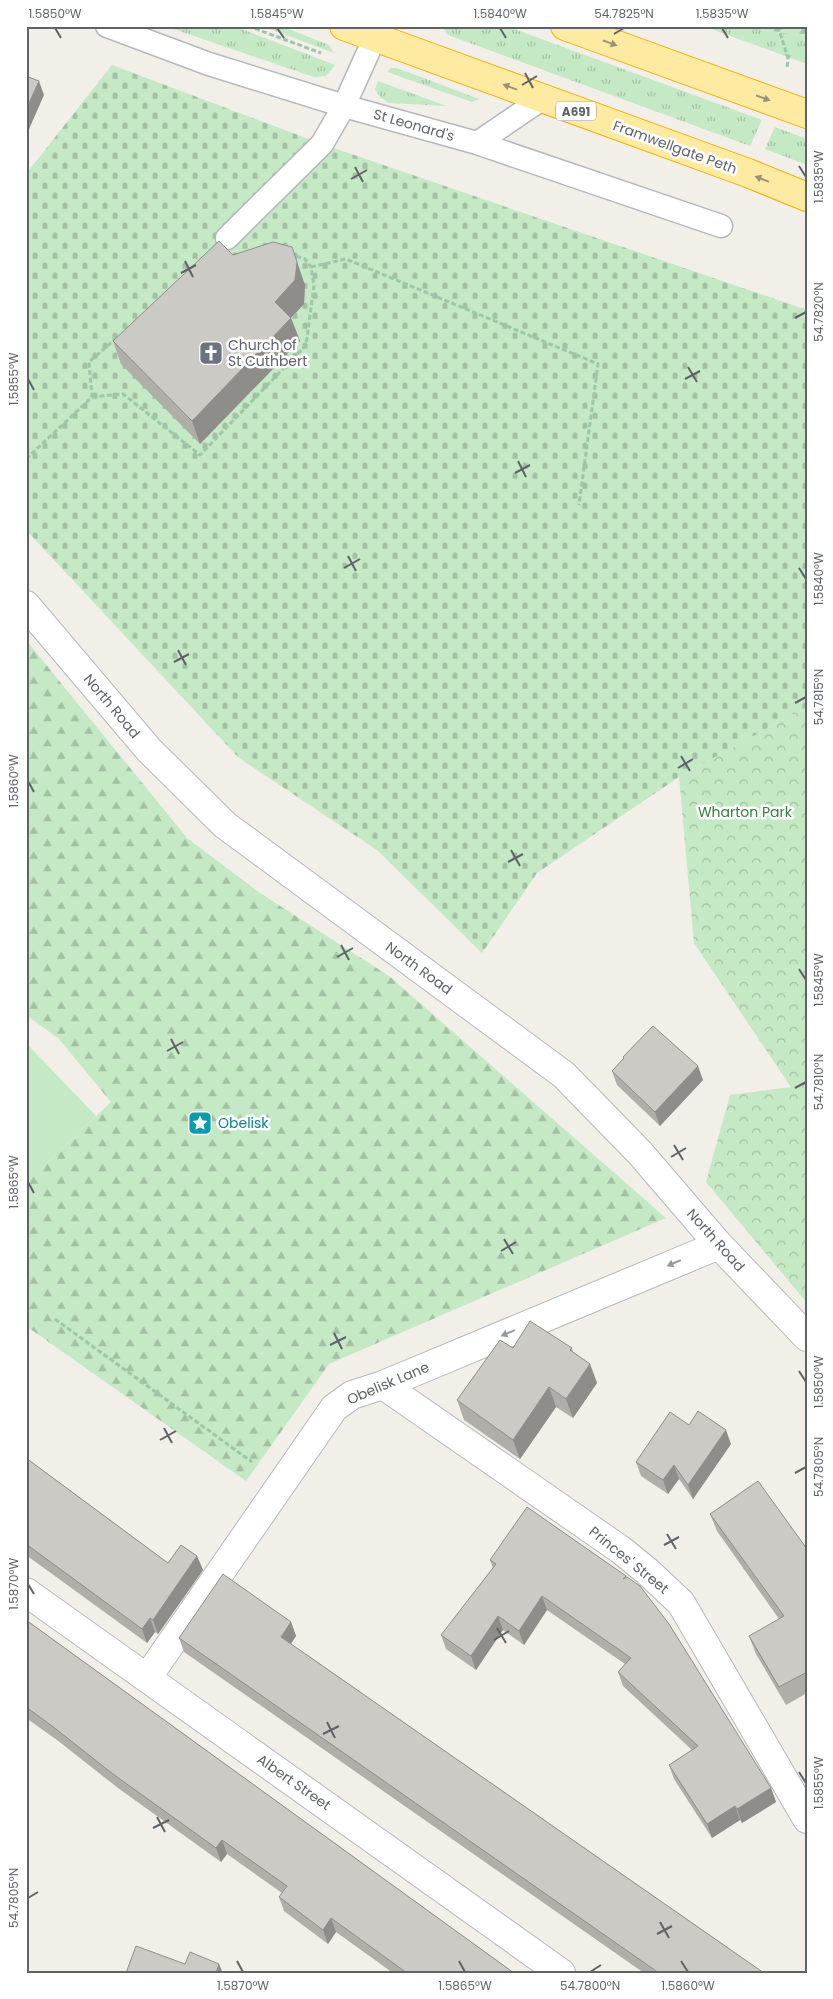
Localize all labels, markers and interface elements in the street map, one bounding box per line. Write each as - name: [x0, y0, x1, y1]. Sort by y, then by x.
- text: 1.5850°W: [28, 5, 82, 22]
- text: 1.5845°W: [250, 5, 304, 22]
- text: 1.5840°W: [473, 5, 527, 22]
- text: 54.7825°N: [594, 5, 654, 22]
- text: 1.5835°W: [696, 5, 749, 22]
- one-way arrow: [603, 40, 618, 47]
- one-way arrow: [502, 83, 517, 91]
- one-way arrow: [756, 94, 771, 102]
- road number: A691: [556, 102, 596, 120]
- street label: St Leonard's: [371, 104, 457, 146]
- street label: Framwellgate Peth: [610, 115, 740, 179]
- text: 1.5835°W: [810, 150, 827, 203]
- one-way arrow: [754, 174, 769, 182]
- text: 54.7820°N: [810, 282, 827, 342]
- place label: Church of St Cuthbert: [228, 335, 307, 371]
- church icon: Church of St Cuthbert: [198, 340, 224, 366]
- text: 1.5855°W: [5, 352, 22, 406]
- text: 1.5840°W: [810, 552, 827, 606]
- text: 54.7815°N: [810, 669, 827, 725]
- street label: North Road: [79, 670, 145, 742]
- text: 1.5860°W: [5, 754, 22, 808]
- park label: Wharton Park: [698, 802, 793, 822]
- street label: North Road: [381, 937, 457, 999]
- text: 1.5845°W: [810, 953, 827, 1007]
- text: 54.7810°N: [810, 1054, 827, 1110]
- place icon: Obelisk: [187, 1110, 213, 1136]
- place label: Obelisk: [218, 1113, 269, 1133]
- text: 1.5865°W: [5, 1155, 22, 1209]
- street label: North Road: [682, 1204, 750, 1276]
- one-way arrow: [667, 1260, 681, 1268]
- one-way arrow: [501, 1329, 515, 1337]
- text: 1.5850°W: [810, 1355, 827, 1409]
- street label: Obelisk Lane: [344, 1357, 432, 1409]
- text: 54.7805°N: [810, 1437, 827, 1497]
- street label: Princes' Street: [585, 1522, 673, 1598]
- text: 1.5870°W: [5, 1558, 22, 1610]
- street label: Albert Street: [253, 1749, 335, 1815]
- text: 1.5855°W: [810, 1756, 827, 1810]
- text: 54.7805°N: [5, 1868, 22, 1928]
- text: 1.5870°W: [217, 1977, 269, 1994]
- text: 1.5865°W: [438, 1977, 492, 1994]
- text: 54.7800°N: [560, 1977, 620, 1994]
- text: 1.5860°W: [661, 1977, 715, 1994]

